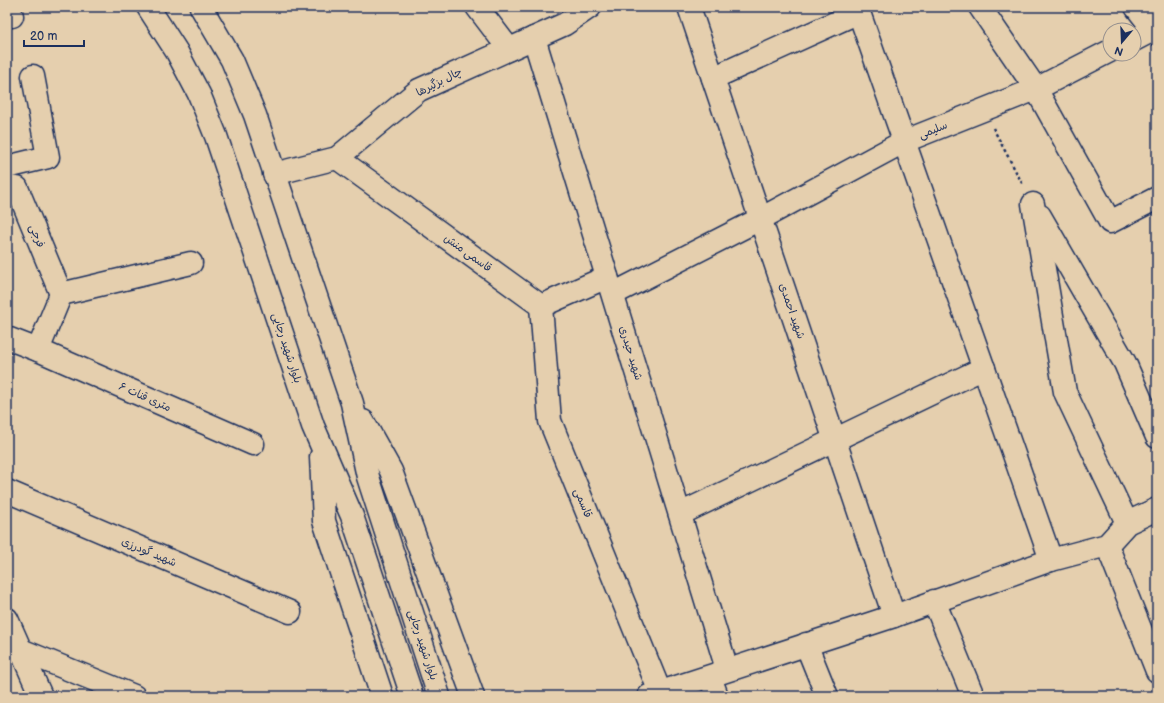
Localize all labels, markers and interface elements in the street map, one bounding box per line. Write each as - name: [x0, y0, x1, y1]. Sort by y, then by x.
- scale bar: [24, 22, 84, 48]
- north arrow: [1102, 22, 1142, 62]
- text: 20 m: [30, 29, 57, 44]
- text: N: [1113, 43, 1125, 58]
- street label: چال بزگیرها: [414, 65, 465, 100]
- street label: سلیمی: [917, 118, 950, 143]
- street label: فرجی: [26, 223, 47, 250]
- street label: قاسمی منش: [441, 231, 494, 275]
- street label: شهید احمدی: [776, 281, 808, 341]
- street label: بلوار شهید رجایی: [269, 311, 304, 385]
- street label: شهید حیدری: [617, 324, 645, 382]
- street label: ۶ متری قنات: [117, 380, 173, 414]
- street label: قاسمی: [570, 486, 595, 520]
- street label: شهید گودرزی: [119, 535, 178, 570]
- street label: بلوار شهید رجایی: [405, 608, 440, 682]

